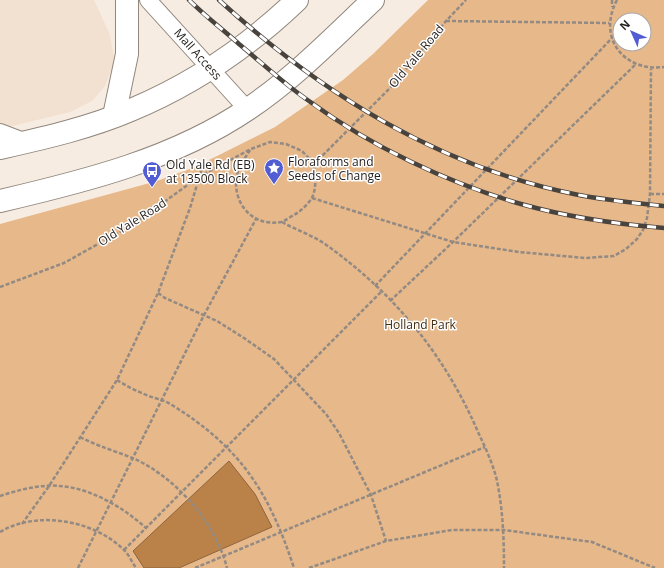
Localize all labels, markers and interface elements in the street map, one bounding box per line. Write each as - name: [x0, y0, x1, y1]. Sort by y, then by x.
- north arrow: [612, 12, 652, 52]
- text: N: [616, 16, 633, 33]
- street label: Old Yale Road: [385, 21, 447, 91]
- street label: Mall Access: [170, 25, 226, 84]
- place label: Floraforms and Seeds of Change: [288, 153, 381, 184]
- place label: Old Yale Rd (EB) at 13500 Block: [166, 156, 255, 187]
- place icon: Floraforms and Seeds of Change: [263, 157, 285, 185]
- bus stop icon: Old Yale Rd (EB) at 13500 Block: [141, 160, 163, 188]
- street label: Old Yale Road: [95, 194, 169, 250]
- park label: Holland Park: [384, 316, 457, 333]

